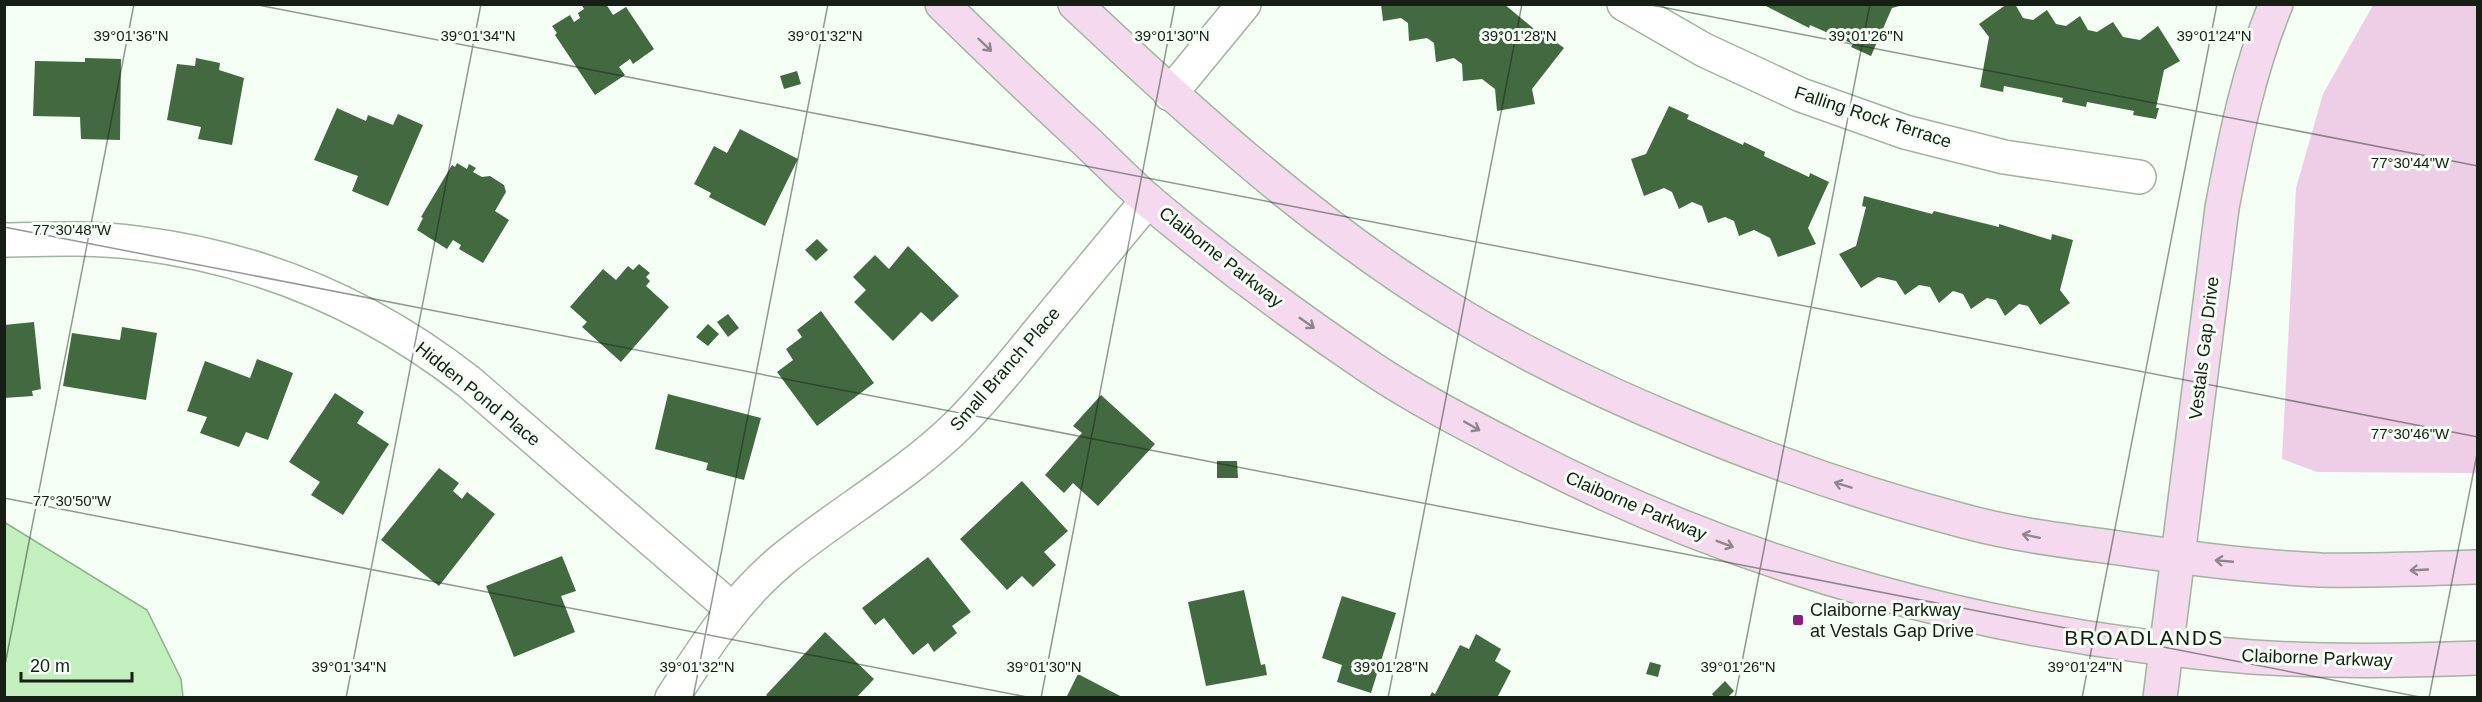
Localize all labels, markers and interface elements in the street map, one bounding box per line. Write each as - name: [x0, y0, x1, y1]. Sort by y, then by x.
- text: 39°01'36"N: [93, 27, 169, 44]
- text: 39°01'34"N: [440, 27, 516, 44]
- text: 39°01'32"N: [787, 27, 863, 44]
- text: 39°01'30"N: [1134, 27, 1210, 44]
- text: 39°01'28"N: [1481, 27, 1557, 44]
- text: 39°01'26"N: [1828, 27, 1904, 44]
- text: 39°01'24"N: [2176, 27, 2252, 44]
- one-way arrow: [977, 38, 992, 52]
- street label: Falling Rock Terrace: [1792, 82, 1954, 152]
- text: 77°30'44"W: [2371, 154, 2450, 171]
- street label: Claiborne Parkway: [1155, 203, 1287, 311]
- text: 77°30'48"W: [33, 221, 112, 238]
- street label: Vestals Gap Drive: [2185, 275, 2223, 421]
- street label: Small Branch Place: [946, 303, 1064, 435]
- one-way arrow: [1298, 317, 1314, 329]
- street label: Hidden Pond Place: [412, 338, 544, 450]
- one-way arrow: [1463, 420, 1480, 432]
- text: 77°30'46"W: [2371, 425, 2450, 442]
- street label: Claiborne Parkway: [1563, 467, 1709, 545]
- one-way arrow: [1834, 479, 1853, 490]
- text: 77°30'50"W: [33, 492, 112, 509]
- one-way arrow: [2022, 530, 2041, 541]
- one-way arrow: [1715, 539, 1733, 550]
- one-way arrow: [2215, 555, 2235, 566]
- one-way arrow: [2410, 564, 2430, 575]
- place label: Claiborne Parkway at Vestals Gap Drive: [1810, 600, 1974, 641]
- marker: Claiborne Parkway at Vestals Gap Drive: [1791, 613, 1805, 627]
- district label: BROADLANDS: [2064, 626, 2224, 649]
- scale bar: [21, 645, 132, 683]
- street label: Claiborne Parkway: [2241, 645, 2393, 671]
- text: 20 m: [30, 656, 70, 676]
- text: 39°01'34"N: [311, 658, 387, 675]
- text: 39°01'32"N: [659, 658, 735, 675]
- text: 39°01'30"N: [1006, 658, 1082, 675]
- text: 39°01'28"N: [1353, 658, 1429, 675]
- text: 39°01'26"N: [1700, 658, 1776, 675]
- text: 39°01'24"N: [2047, 658, 2123, 675]

